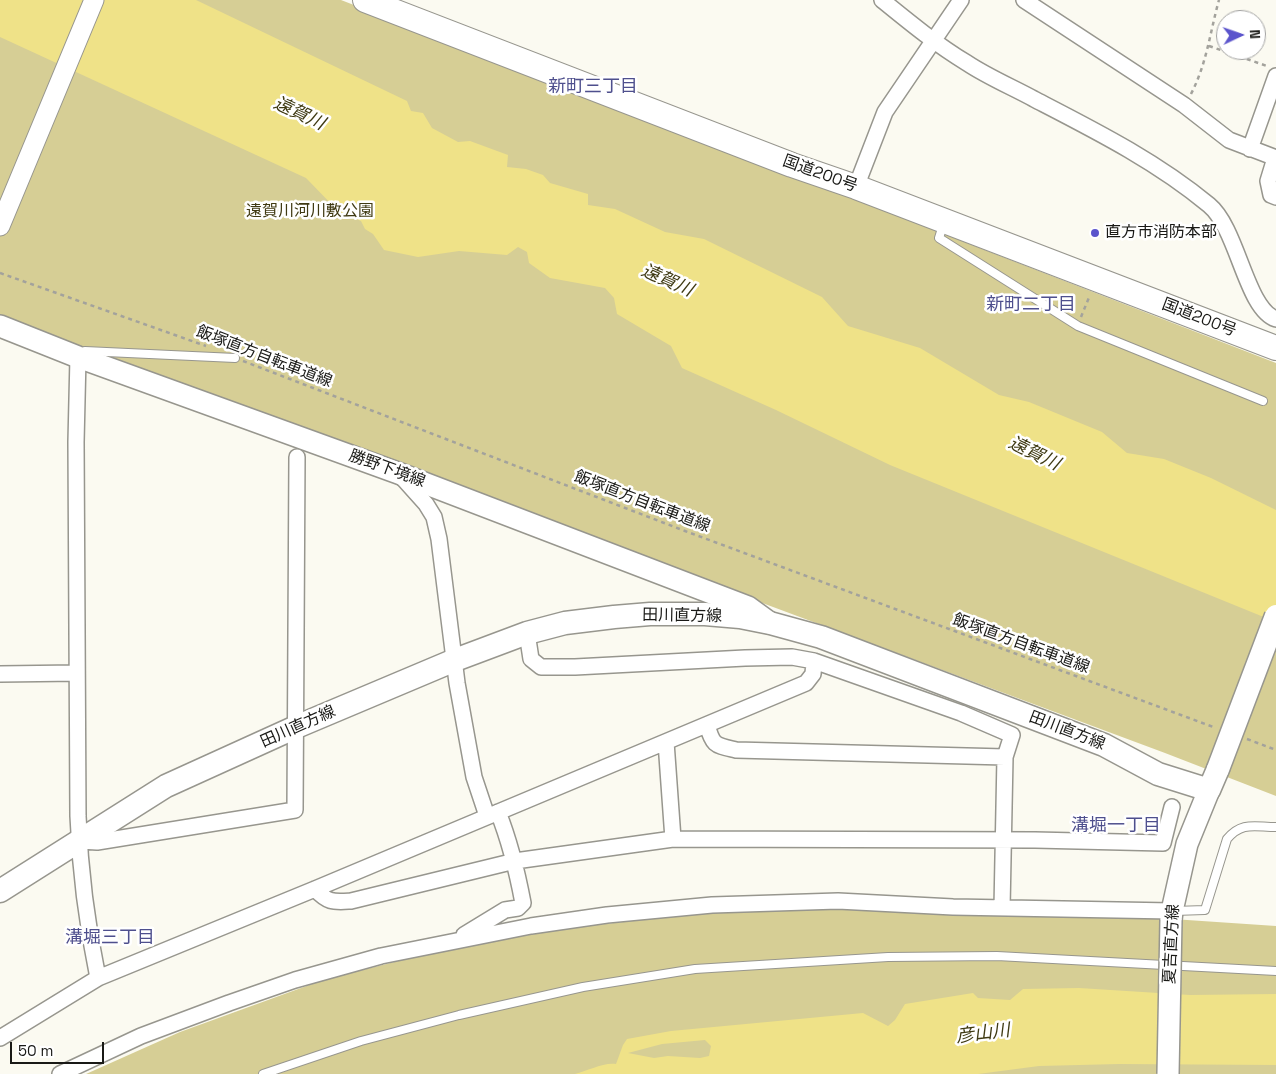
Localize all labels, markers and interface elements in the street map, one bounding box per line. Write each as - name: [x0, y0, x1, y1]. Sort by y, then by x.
- north arrow: [1216, 10, 1266, 60]
- text: N: [1246, 29, 1264, 39]
- district label: 新町三丁目: [548, 76, 638, 98]
- water label: 遠賀川: [270, 93, 328, 135]
- street label: 国道200号: [780, 152, 860, 196]
- park label: 遠賀川河川敷公園: [246, 202, 374, 222]
- place label: 直方市消防本部: [1105, 223, 1217, 243]
- marker: 直方市消防本部: [1089, 227, 1101, 239]
- water label: 遠賀川: [638, 260, 696, 302]
- district label: 新町二丁目: [986, 294, 1076, 316]
- street label: 国道200号: [1159, 295, 1239, 341]
- street label: 飯塚直方自転車道線: [193, 322, 335, 392]
- water label: 遠賀川: [1005, 432, 1063, 476]
- street label: 勝野下境線: [346, 446, 428, 492]
- street label: 飯塚直方自転車道線: [571, 467, 713, 537]
- street label: 田川直方線: [642, 606, 722, 626]
- street label: 飯塚直方自転車道線: [950, 610, 1092, 678]
- street label: 田川直方線: [258, 702, 338, 752]
- street label: 田川直方線: [1026, 708, 1108, 754]
- district label: 溝堀一丁目: [1071, 815, 1161, 837]
- street label: 夏吉直方線: [1160, 904, 1184, 984]
- district label: 溝堀三丁目: [65, 927, 155, 949]
- water label: 彦山川: [955, 1020, 1011, 1048]
- scale bar: [12, 1032, 106, 1064]
- text: 50 m: [18, 1041, 53, 1060]

